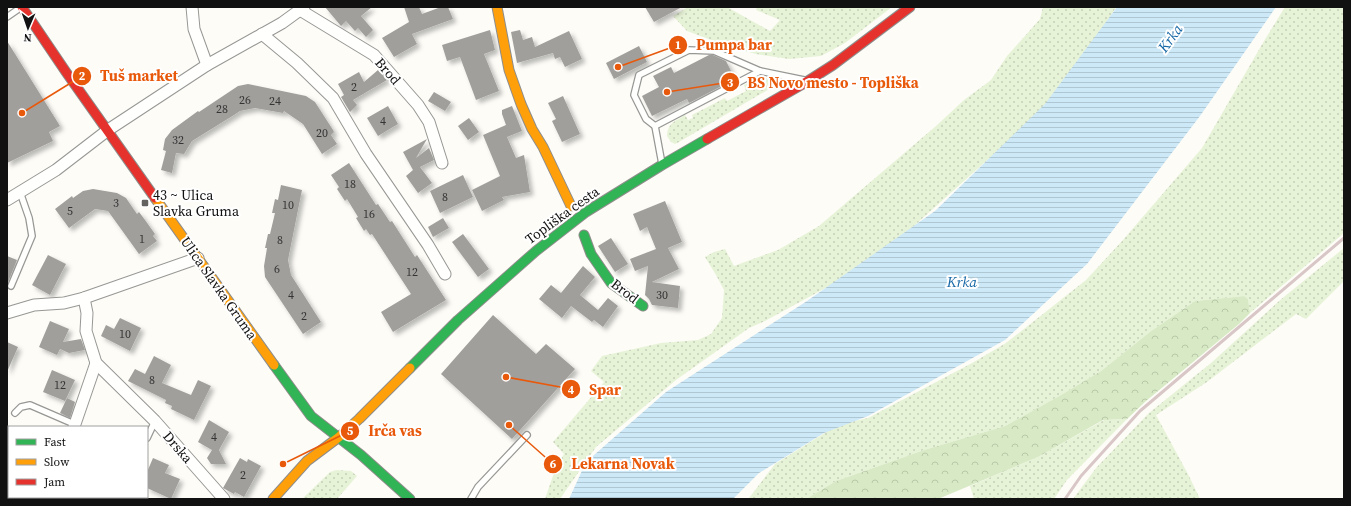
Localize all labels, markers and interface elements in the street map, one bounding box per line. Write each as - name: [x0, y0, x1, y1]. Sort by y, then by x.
- north arrow: [8, 8, 48, 48]
- water label: Krka: [1152, 19, 1187, 57]
- text: N: [23, 30, 32, 45]
- callout: Pumpa bar: [668, 31, 780, 58]
- text: Pumpa bar: [696, 34, 772, 55]
- text: 1: [675, 37, 681, 53]
- street label: Brod: [371, 53, 405, 89]
- callout: Tuš market: [72, 62, 186, 89]
- text: Tuš market: [100, 65, 179, 86]
- text: 2: [79, 68, 86, 84]
- callout: BS Novo mesto - Topliška: [720, 69, 927, 96]
- text: BS Novo mesto - Topliška: [747, 72, 920, 93]
- text: 3: [727, 75, 734, 91]
- house number: 2: [351, 79, 357, 95]
- house number: 26: [239, 92, 251, 108]
- house number: 24: [269, 93, 281, 109]
- house number: 28: [216, 101, 228, 117]
- house number: 4: [380, 113, 386, 129]
- house number: 20: [316, 125, 328, 141]
- house number: 32: [172, 132, 184, 148]
- house number: 18: [344, 176, 356, 192]
- street label: Topliška cesta: [521, 181, 604, 249]
- place label: 43 ~ Ulica Slavka Gruma: [153, 185, 240, 221]
- house number: 8: [442, 189, 448, 205]
- house number: 3: [113, 195, 119, 211]
- house number: 10: [282, 197, 294, 213]
- marker: 43 ~ Ulica Slavka Gruma: [140, 198, 150, 208]
- house number: 5: [67, 203, 73, 219]
- house number: 16: [363, 206, 375, 222]
- house number: 1: [139, 231, 145, 247]
- street label: Ulica Slavka Gruma: [176, 232, 263, 344]
- house number: 8: [277, 232, 283, 248]
- house number: 6: [274, 261, 280, 277]
- house number: 12: [406, 264, 418, 280]
- water label: Krka: [946, 271, 977, 292]
- street label: Brod: [607, 274, 643, 308]
- house number: 4: [288, 287, 294, 303]
- house number: 30: [656, 287, 668, 303]
- house number: 2: [301, 308, 307, 324]
- house number: 10: [119, 326, 131, 342]
- house number: 8: [149, 372, 155, 388]
- callout: Spar: [561, 376, 629, 403]
- house number: 12: [54, 377, 66, 393]
- text: Spar: [589, 379, 621, 400]
- text: 4: [568, 382, 575, 398]
- callout: Irča vas: [340, 417, 429, 444]
- text: Irča vas: [368, 420, 422, 441]
- text: 5: [347, 423, 354, 439]
- legend: [8, 426, 148, 498]
- street label: Drska: [158, 427, 198, 468]
- house number: 4: [211, 429, 217, 445]
- text: Fast: [44, 434, 66, 450]
- callout: Lekarna Novak: [543, 451, 683, 478]
- text: Lekarna Novak: [571, 453, 675, 474]
- text: Slow: [44, 454, 70, 470]
- text: 6: [550, 456, 557, 472]
- house number: 2: [240, 467, 246, 483]
- text: Jam: [43, 474, 65, 490]

